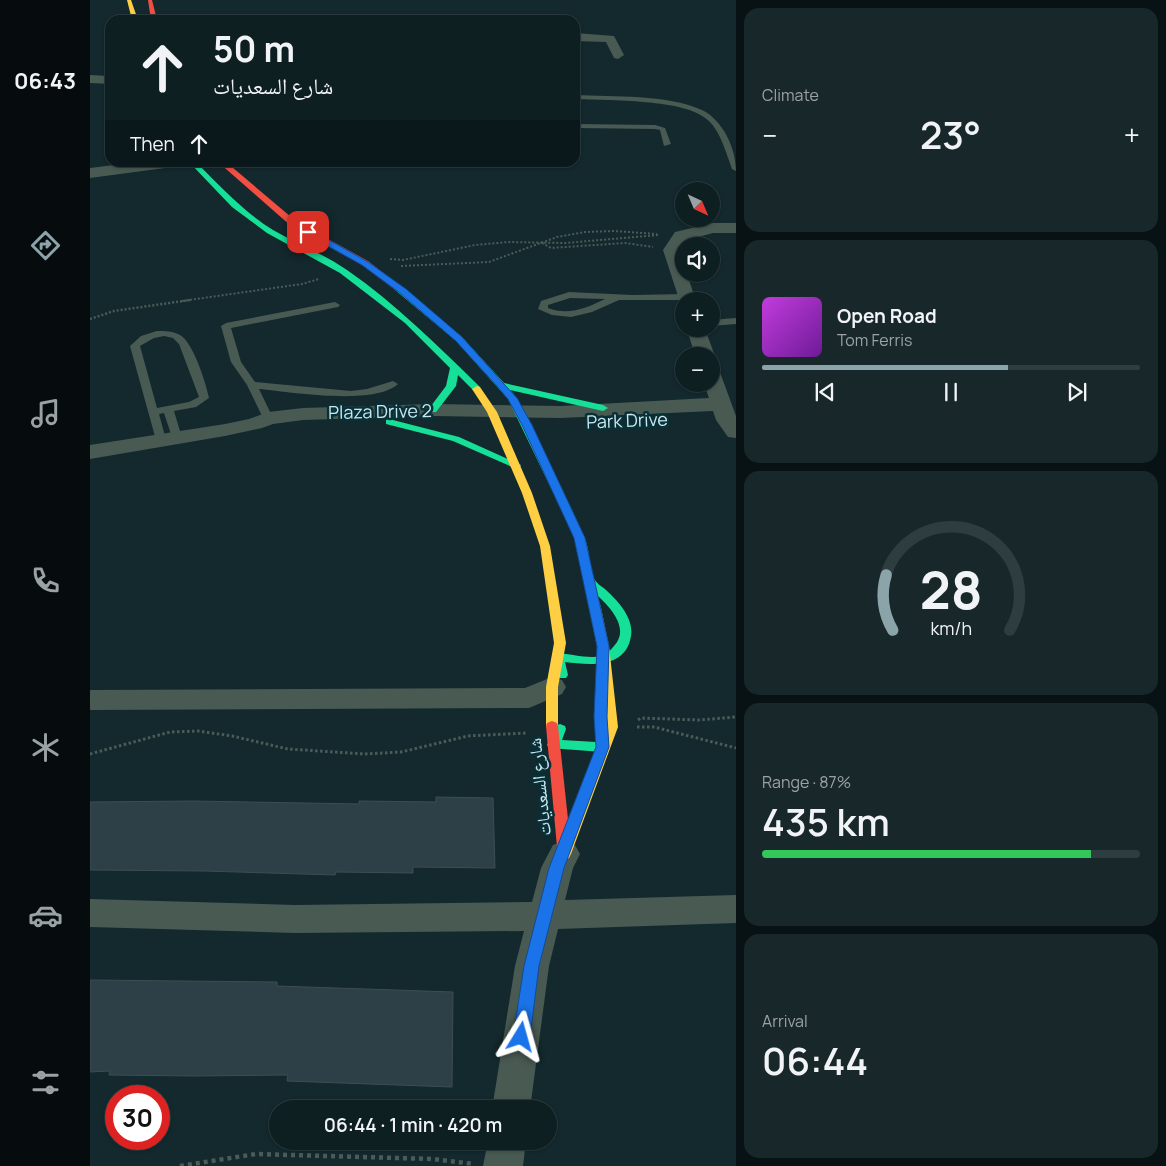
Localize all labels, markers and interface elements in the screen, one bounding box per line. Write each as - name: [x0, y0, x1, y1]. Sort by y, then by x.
- text: 50 m: [213, 25, 295, 73]
- icon: ahead: [130, 35, 195, 100]
- text: 06:43: [14, 66, 76, 96]
- text: شارع السعديات: [213, 71, 333, 101]
- text: Climate: [762, 84, 819, 106]
- text: 23°: [920, 108, 981, 160]
- text: −: [762, 116, 777, 154]
- text: +: [1124, 116, 1140, 154]
- icon: ahead: [185, 130, 213, 158]
- text: Then: [130, 131, 175, 157]
- north arrow: [675, 182, 720, 228]
- map controls: [675, 182, 720, 392]
- pin: [287, 211, 329, 253]
- icon: arrive: [294, 218, 322, 246]
- icon: directions: [28, 228, 63, 263]
- button: sound: [675, 237, 720, 282]
- button: +: [675, 292, 720, 337]
- text: Open Road: [837, 303, 937, 329]
- text: Tom Ferris: [837, 329, 912, 351]
- button: −: [675, 347, 720, 392]
- icon: previous: [811, 378, 839, 406]
- icon: pause: [937, 378, 965, 406]
- icon: next: [1063, 378, 1091, 406]
- icon: music: [28, 396, 63, 431]
- street label: Plaza Drive 2: [328, 398, 432, 424]
- street label: Park Drive: [586, 407, 668, 433]
- text: 28: [920, 554, 982, 625]
- icon: phone: [28, 563, 63, 598]
- text: km/h: [930, 616, 972, 640]
- icon: climate: [28, 730, 63, 765]
- street label: شارع السعديات: [522, 737, 556, 837]
- text: Range · 87%: [762, 771, 851, 793]
- text: 435 km: [762, 795, 890, 847]
- icon: car: [28, 898, 63, 933]
- position arrow: [494, 1010, 546, 1062]
- text: Arrival: [762, 1010, 808, 1032]
- text: 06:44: [762, 1034, 868, 1086]
- icon: filters: [28, 1065, 63, 1100]
- speed limit sign: 30: [105, 1085, 170, 1150]
- text: 06:44 · 1 min · 420 m: [324, 1112, 502, 1138]

